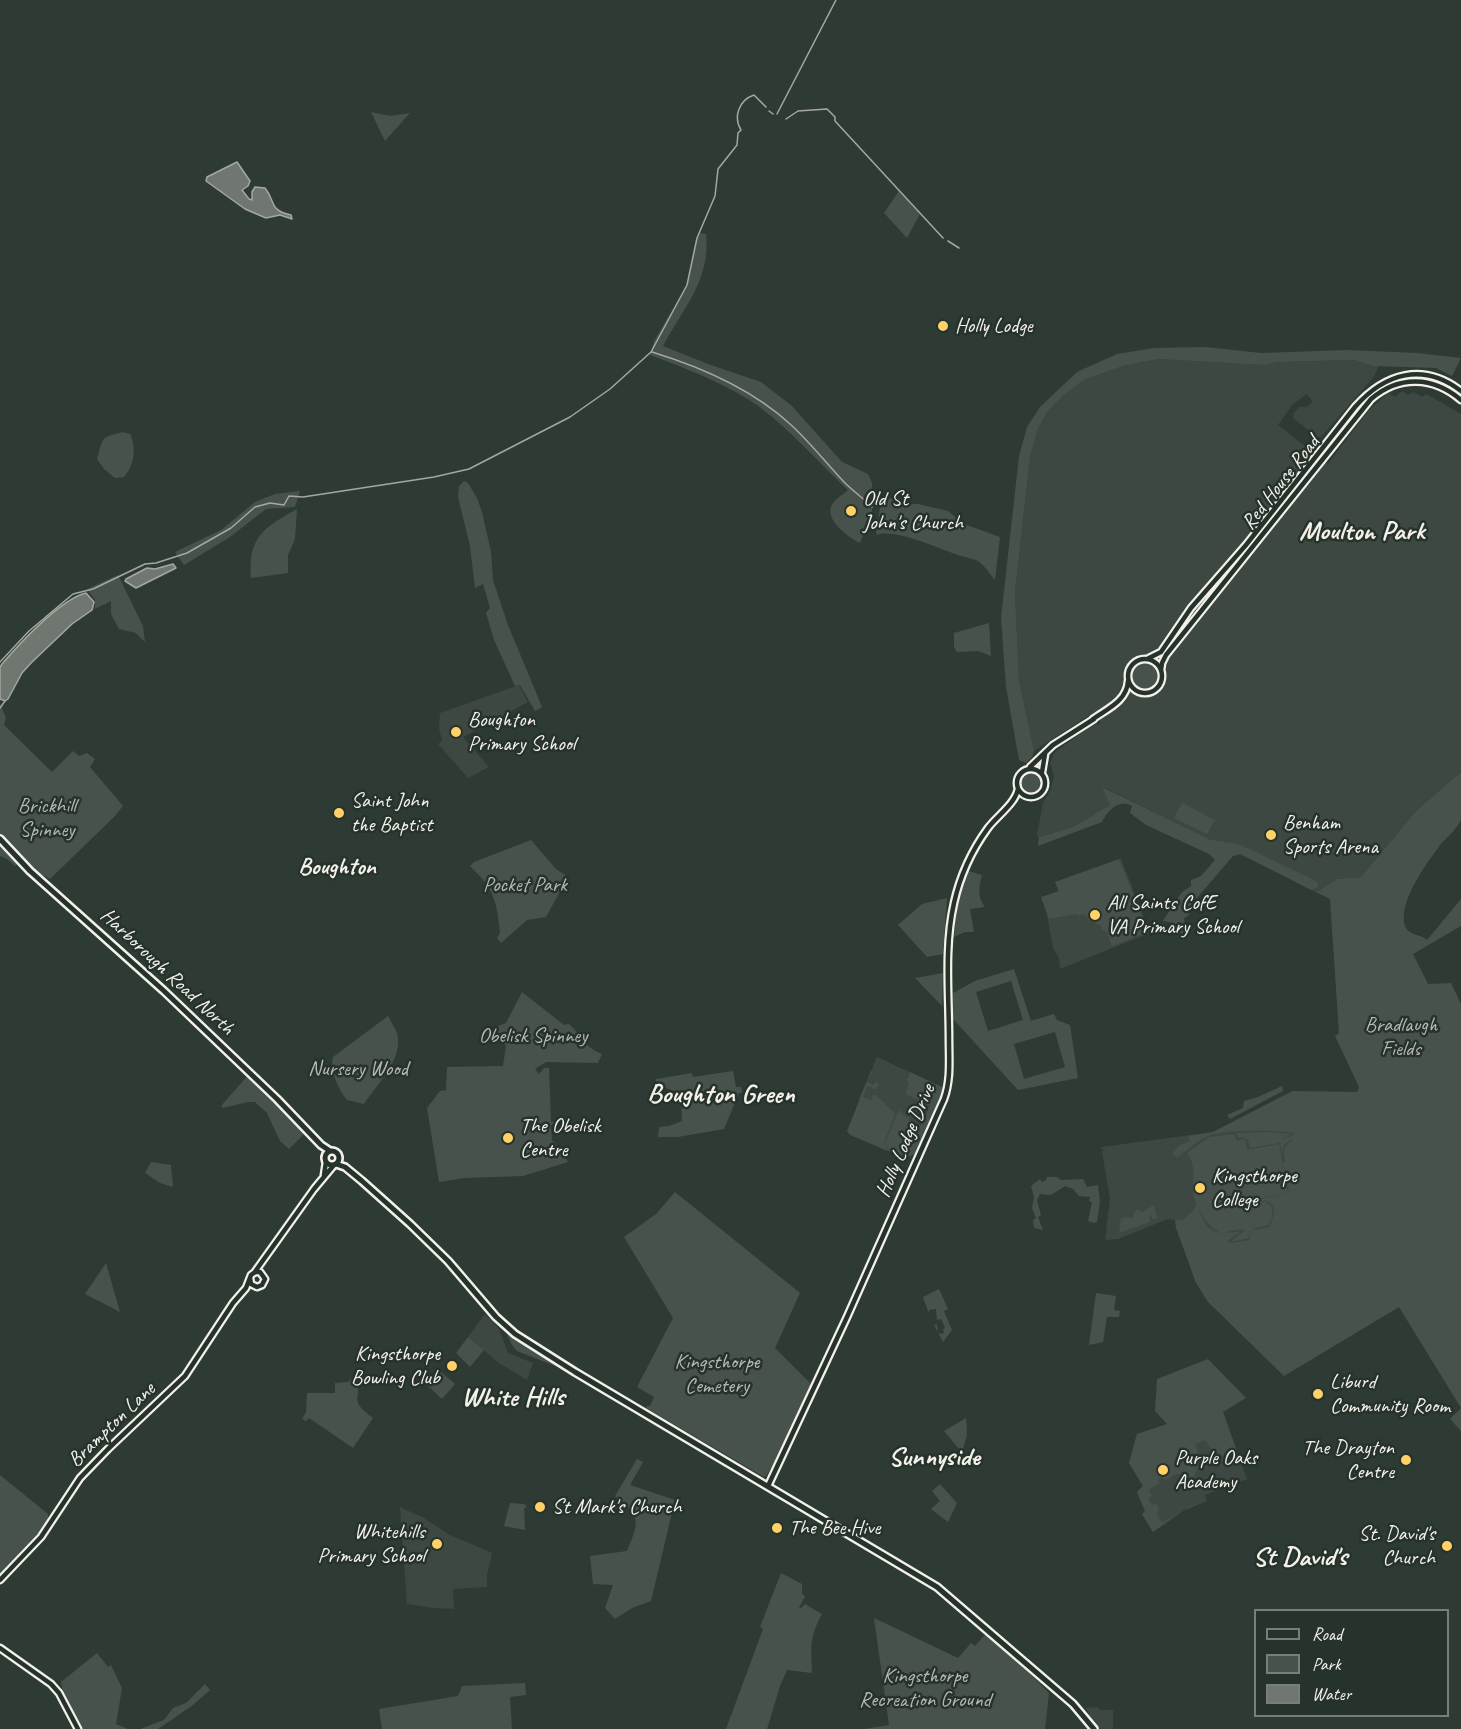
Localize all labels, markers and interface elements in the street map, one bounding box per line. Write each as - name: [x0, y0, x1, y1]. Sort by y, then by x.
- place label: Holly Lodge: [955, 313, 1032, 339]
- marker: Holly Lodge: [936, 319, 950, 333]
- street label: Red House Road: [1236, 431, 1326, 535]
- place label: Old St John's Church: [863, 486, 963, 536]
- marker: Old St John's Church: [844, 504, 858, 518]
- district label: Moulton Park: [1299, 516, 1425, 548]
- place label: Boughton Primary School: [468, 707, 576, 757]
- marker: Boughton Primary School: [449, 725, 463, 739]
- place label: Saint John the Baptist: [351, 788, 432, 838]
- park label: Brickhill Spinney: [18, 793, 76, 843]
- marker: Saint John the Baptist: [332, 806, 346, 820]
- place label: Benham Sports Arena: [1283, 810, 1378, 860]
- marker: Benham Sports Arena: [1264, 828, 1278, 842]
- district label: Boughton: [298, 854, 376, 882]
- park label: Pocket Park: [483, 872, 567, 898]
- place label: All Saints CofE VA Primary School: [1107, 890, 1239, 940]
- street label: Harborough Road North: [95, 903, 239, 1041]
- marker: All Saints CofE VA Primary School: [1088, 908, 1102, 922]
- park label: Bradlaugh Fields: [1365, 1012, 1437, 1062]
- park label: Obelisk Spinney: [479, 1023, 587, 1049]
- park label: Nursery Wood: [308, 1056, 408, 1082]
- district label: Boughton Green: [647, 1079, 795, 1111]
- street label: Holly Lodge Drive: [871, 1081, 941, 1201]
- place label: The Obelisk Centre: [520, 1113, 600, 1163]
- marker: The Obelisk Centre: [501, 1131, 515, 1145]
- place label: Kingsthorpe College: [1212, 1163, 1297, 1213]
- marker: Kingsthorpe College: [1193, 1181, 1207, 1195]
- place label: Kingsthorpe Bowling Club: [351, 1341, 440, 1391]
- park label: Kingsthorpe Cemetery: [675, 1349, 759, 1399]
- marker: Kingsthorpe Bowling Club: [445, 1359, 459, 1373]
- place label: Liburd Community Room: [1330, 1369, 1450, 1419]
- street label: Brampton Lane: [63, 1377, 161, 1473]
- district label: White Hills: [462, 1382, 564, 1414]
- marker: Liburd Community Room: [1311, 1387, 1325, 1401]
- place label: The Drayton Centre: [1302, 1435, 1394, 1485]
- district label: Sunnyside: [888, 1442, 980, 1474]
- place label: Purple Oaks Academy: [1175, 1445, 1257, 1495]
- marker: The Drayton Centre: [1399, 1453, 1413, 1467]
- marker: Purple Oaks Academy: [1156, 1463, 1170, 1477]
- place label: St Mark's Church: [552, 1494, 681, 1520]
- marker: St Mark's Church: [533, 1500, 547, 1514]
- place label: The Bee Hive: [789, 1515, 880, 1541]
- place label: Whitehills Primary School: [317, 1519, 425, 1569]
- marker: The Bee Hive: [770, 1521, 784, 1535]
- place label: St. David's Church: [1359, 1521, 1435, 1571]
- marker: Whitehills Primary School: [430, 1537, 444, 1551]
- marker: St. David's Church: [1440, 1539, 1454, 1553]
- district label: St David's: [1253, 1542, 1347, 1574]
- legend: [1254, 1609, 1449, 1717]
- text: Road: [1312, 1623, 1342, 1645]
- text: Park: [1312, 1653, 1341, 1675]
- park label: Kingsthorpe Recreation Ground: [859, 1663, 991, 1713]
- text: Water: [1312, 1683, 1351, 1705]

